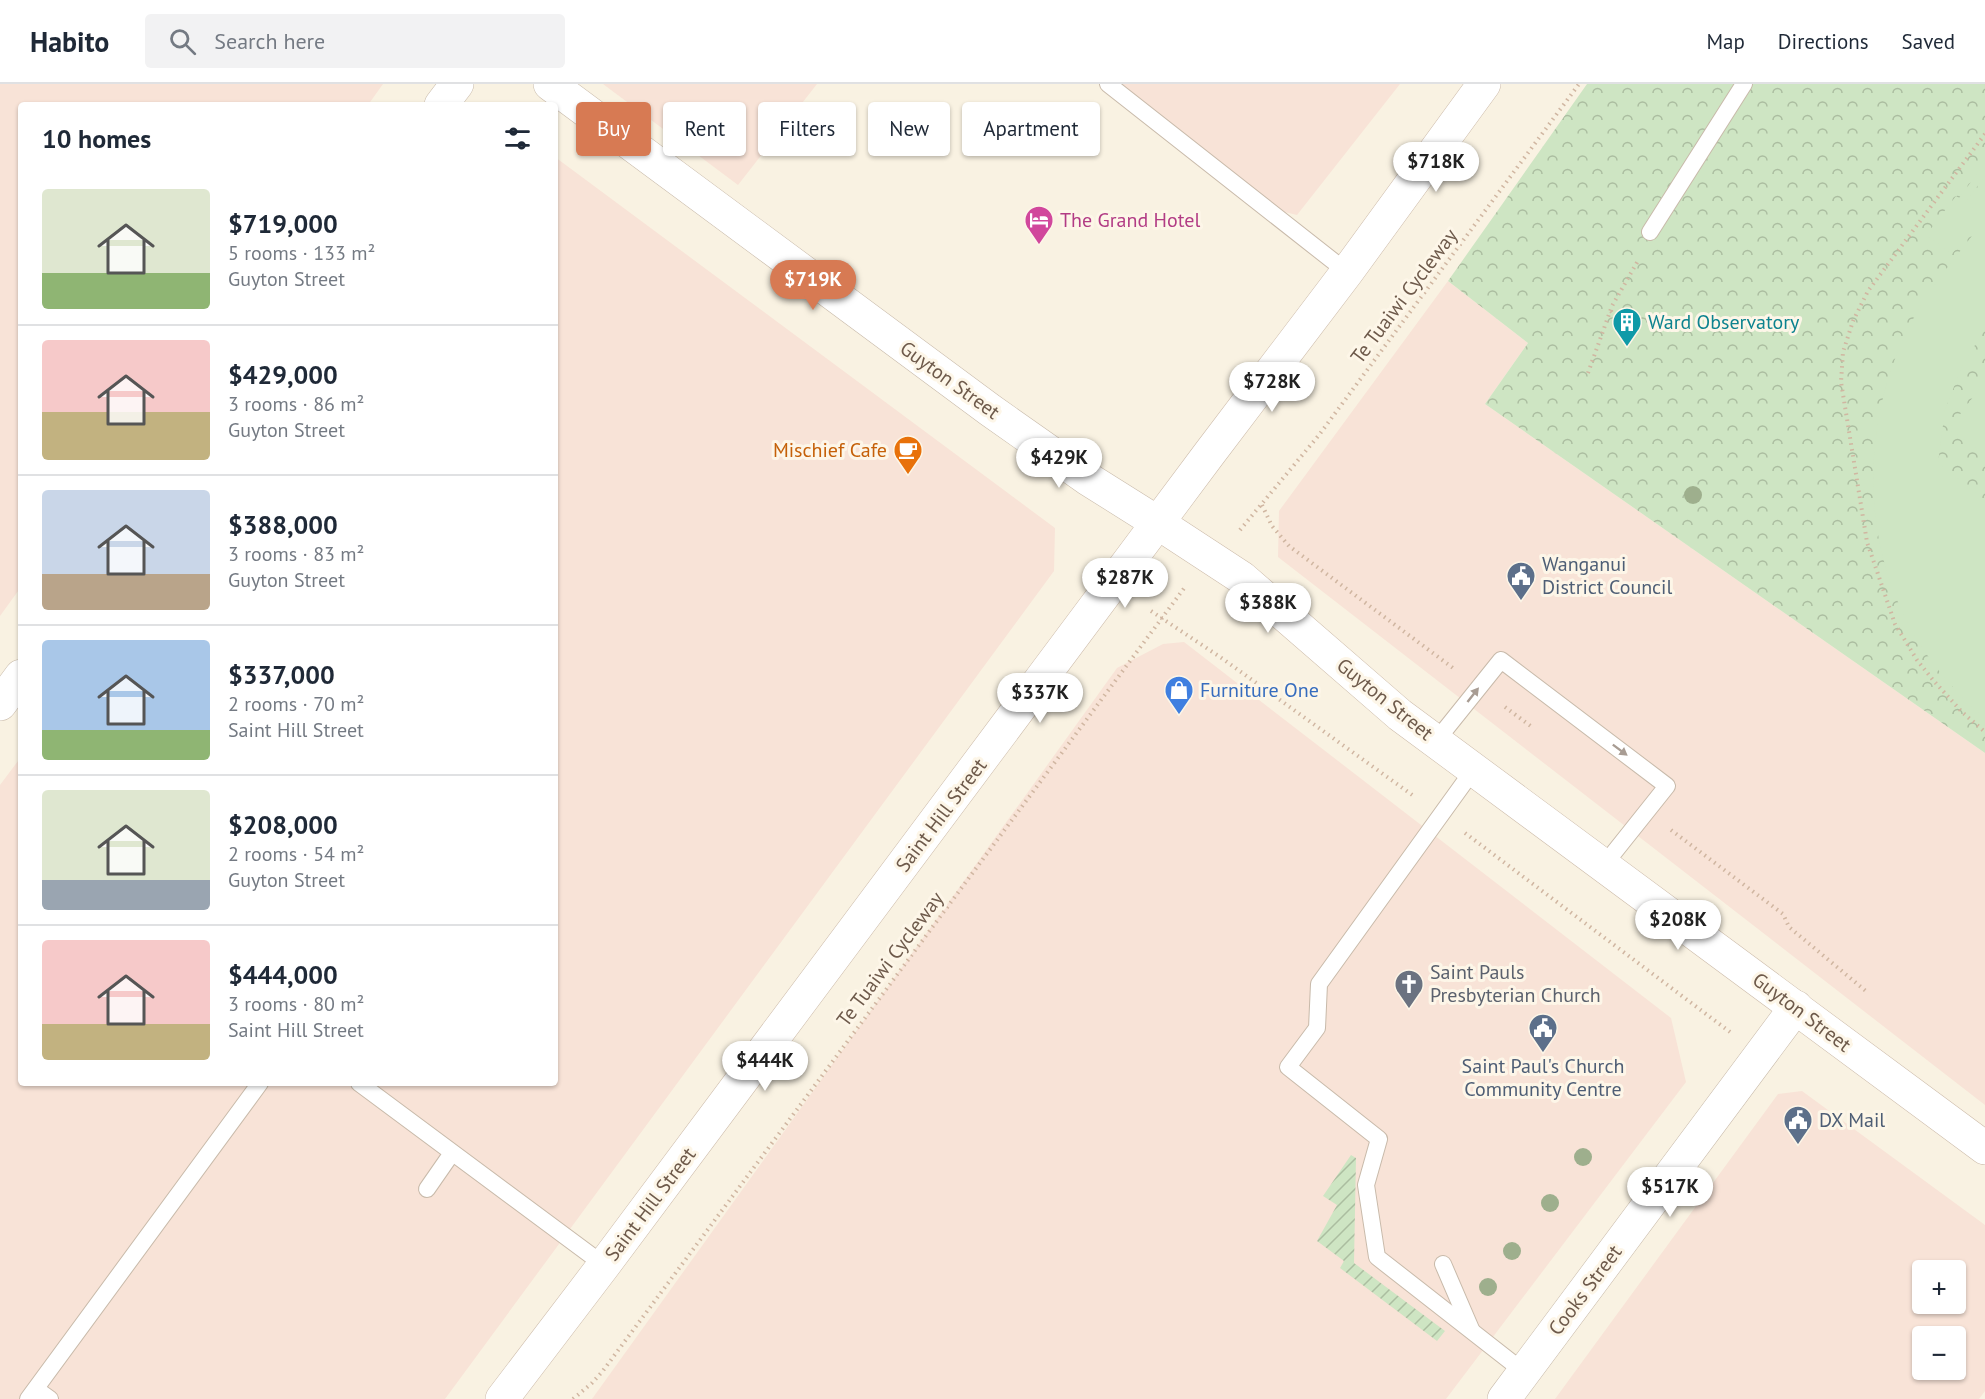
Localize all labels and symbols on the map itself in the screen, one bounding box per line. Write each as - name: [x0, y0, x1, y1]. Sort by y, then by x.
- pin: $718K: [1394, 142, 1478, 193]
- hotel icon: The Grand Hotel: [1023, 204, 1055, 246]
- place label: The Grand Hotel: [1060, 207, 1200, 233]
- street label: Te Tuaiwi Cycleway: [1345, 223, 1464, 369]
- pin: $719K: [771, 260, 855, 311]
- building icon: Ward Observatory: [1611, 306, 1643, 348]
- place label: Ward Observatory: [1648, 309, 1800, 335]
- street label: Guyton Street: [895, 335, 1005, 425]
- pin: $728K: [1230, 362, 1314, 413]
- cafe icon: Mischief Cafe: [892, 434, 924, 476]
- place label: Mischief Cafe: [773, 437, 887, 463]
- pin: $429K: [1017, 438, 1101, 489]
- place label: Wanganui District Council: [1542, 551, 1672, 600]
- pin: $287K: [1083, 558, 1167, 609]
- public building icon: Wanganui District Council: [1505, 560, 1537, 602]
- pin: $388K: [1226, 583, 1310, 634]
- street label: Guyton Street: [1331, 652, 1439, 746]
- pin: $337K: [998, 673, 1082, 724]
- shop icon: Furniture One: [1163, 674, 1195, 716]
- place label: Furniture One: [1200, 677, 1319, 703]
- one-way arrow: [1466, 688, 1478, 703]
- one-way arrow: [1613, 744, 1628, 756]
- street label: Saint Hill Street: [890, 753, 992, 877]
- street label: Te Tuaiwi Cycleway: [831, 886, 950, 1032]
- pin: $208K: [1636, 900, 1720, 951]
- place label: Saint Pauls Presbyterian Church: [1430, 959, 1601, 1008]
- street label: Guyton Street: [1747, 966, 1857, 1058]
- church icon: Saint Pauls Presbyterian Church: [1393, 968, 1425, 1010]
- public building icon: Saint Paul's Church Community Centre: [1527, 1012, 1559, 1054]
- pin: $444K: [723, 1041, 807, 1092]
- place label: Saint Paul's Church Community Centre: [1462, 1053, 1624, 1102]
- public building icon: DX Mail: [1782, 1104, 1814, 1146]
- place label: DX Mail: [1819, 1107, 1885, 1133]
- street label: Saint Hill Street: [599, 1142, 701, 1266]
- pin: $517K: [1628, 1167, 1712, 1218]
- street label: Cooks Street: [1543, 1239, 1628, 1340]

